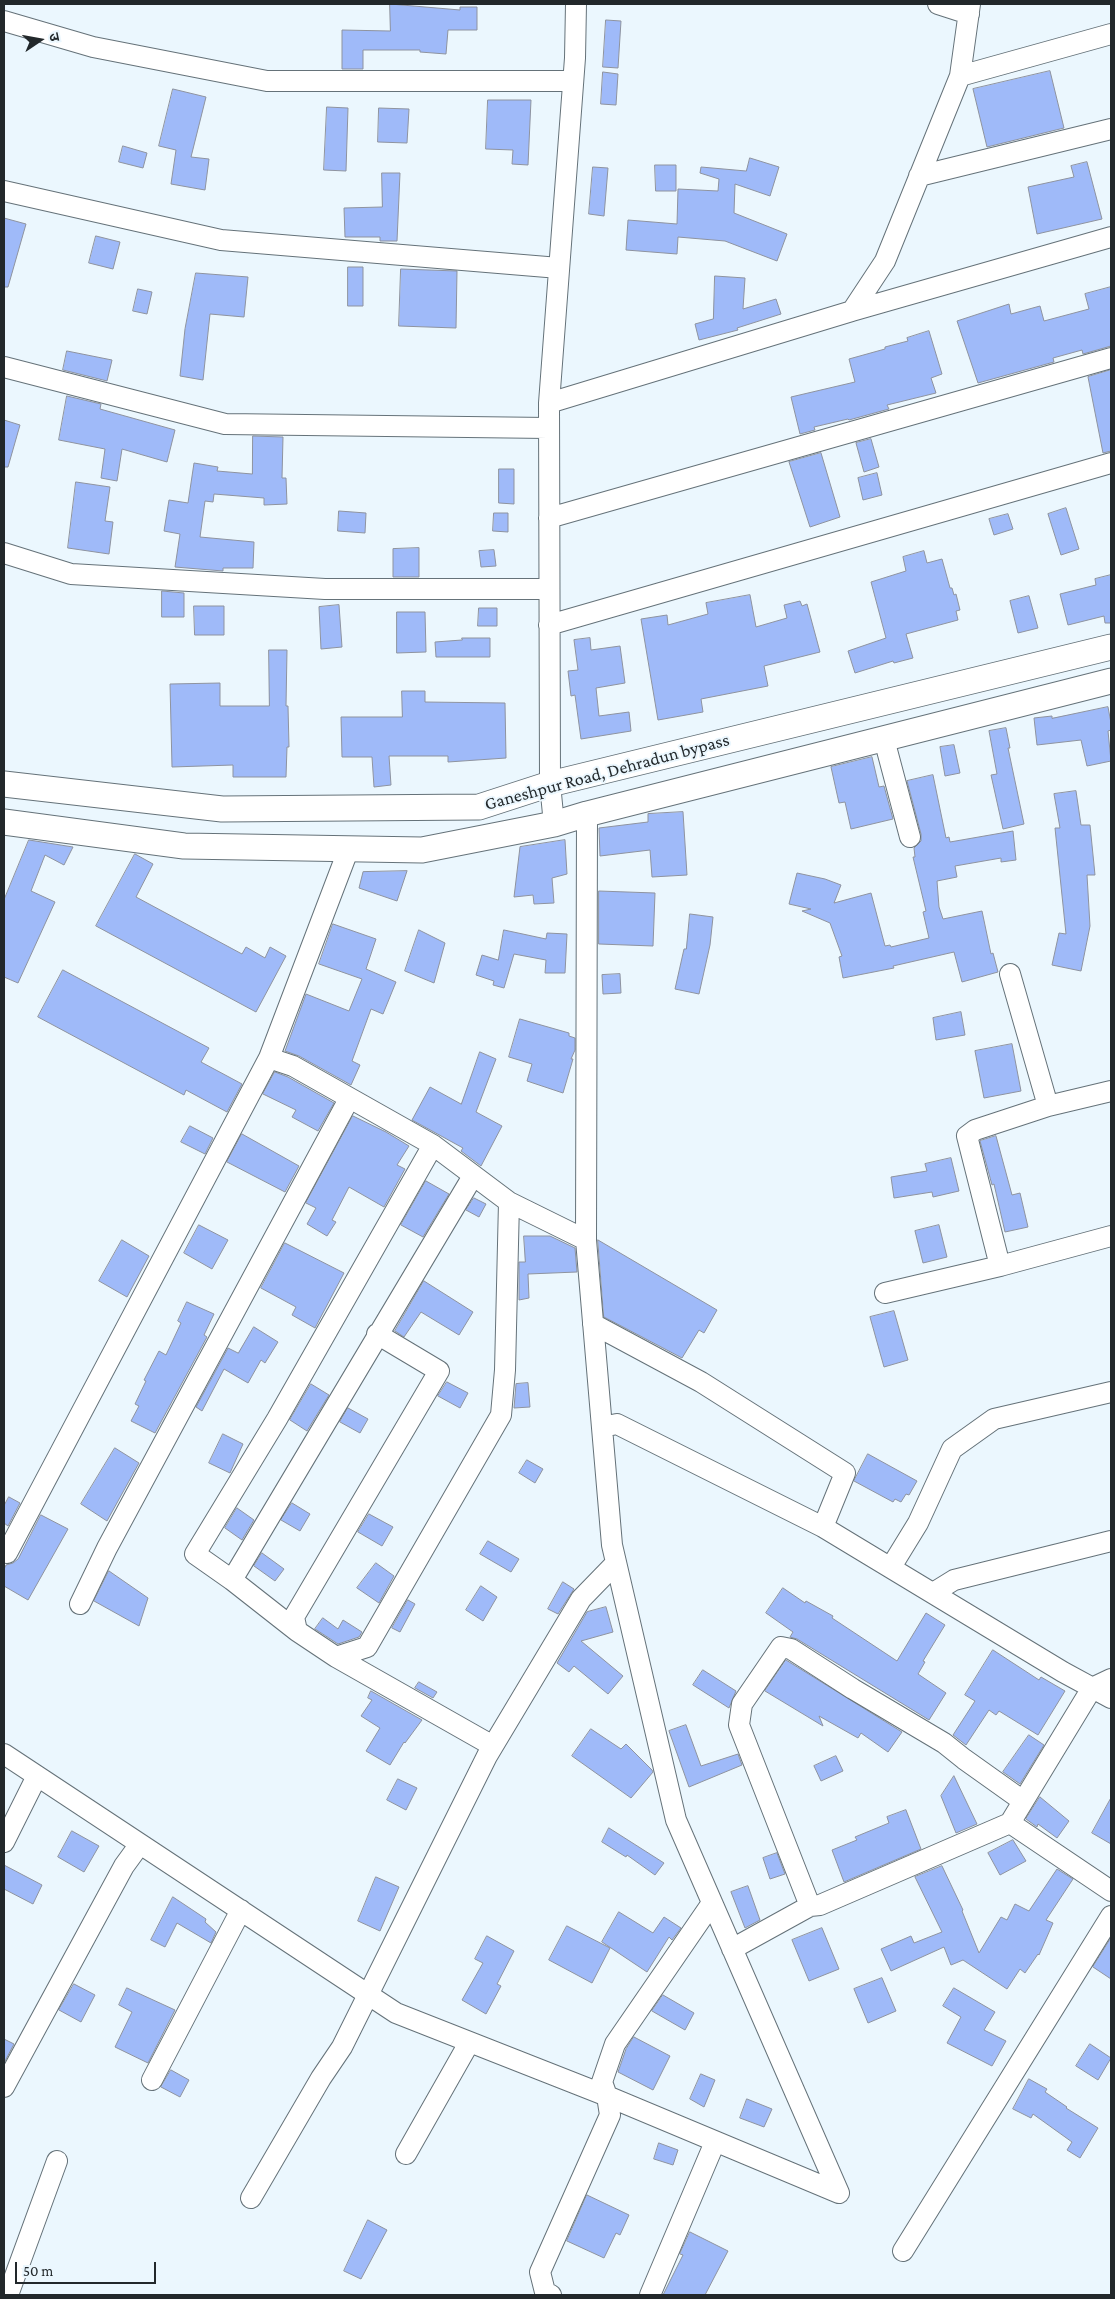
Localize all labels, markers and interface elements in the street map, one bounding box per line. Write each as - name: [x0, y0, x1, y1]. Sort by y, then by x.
- north arrow: [15, 15, 65, 65]
- text: उ: [46, 31, 63, 43]
- street label: Ganeshpur Road, Dehradun bypass: [482, 729, 732, 815]
- scale bar: [18, 2252, 159, 2284]
- text: 50 m: [23, 2263, 53, 2279]

